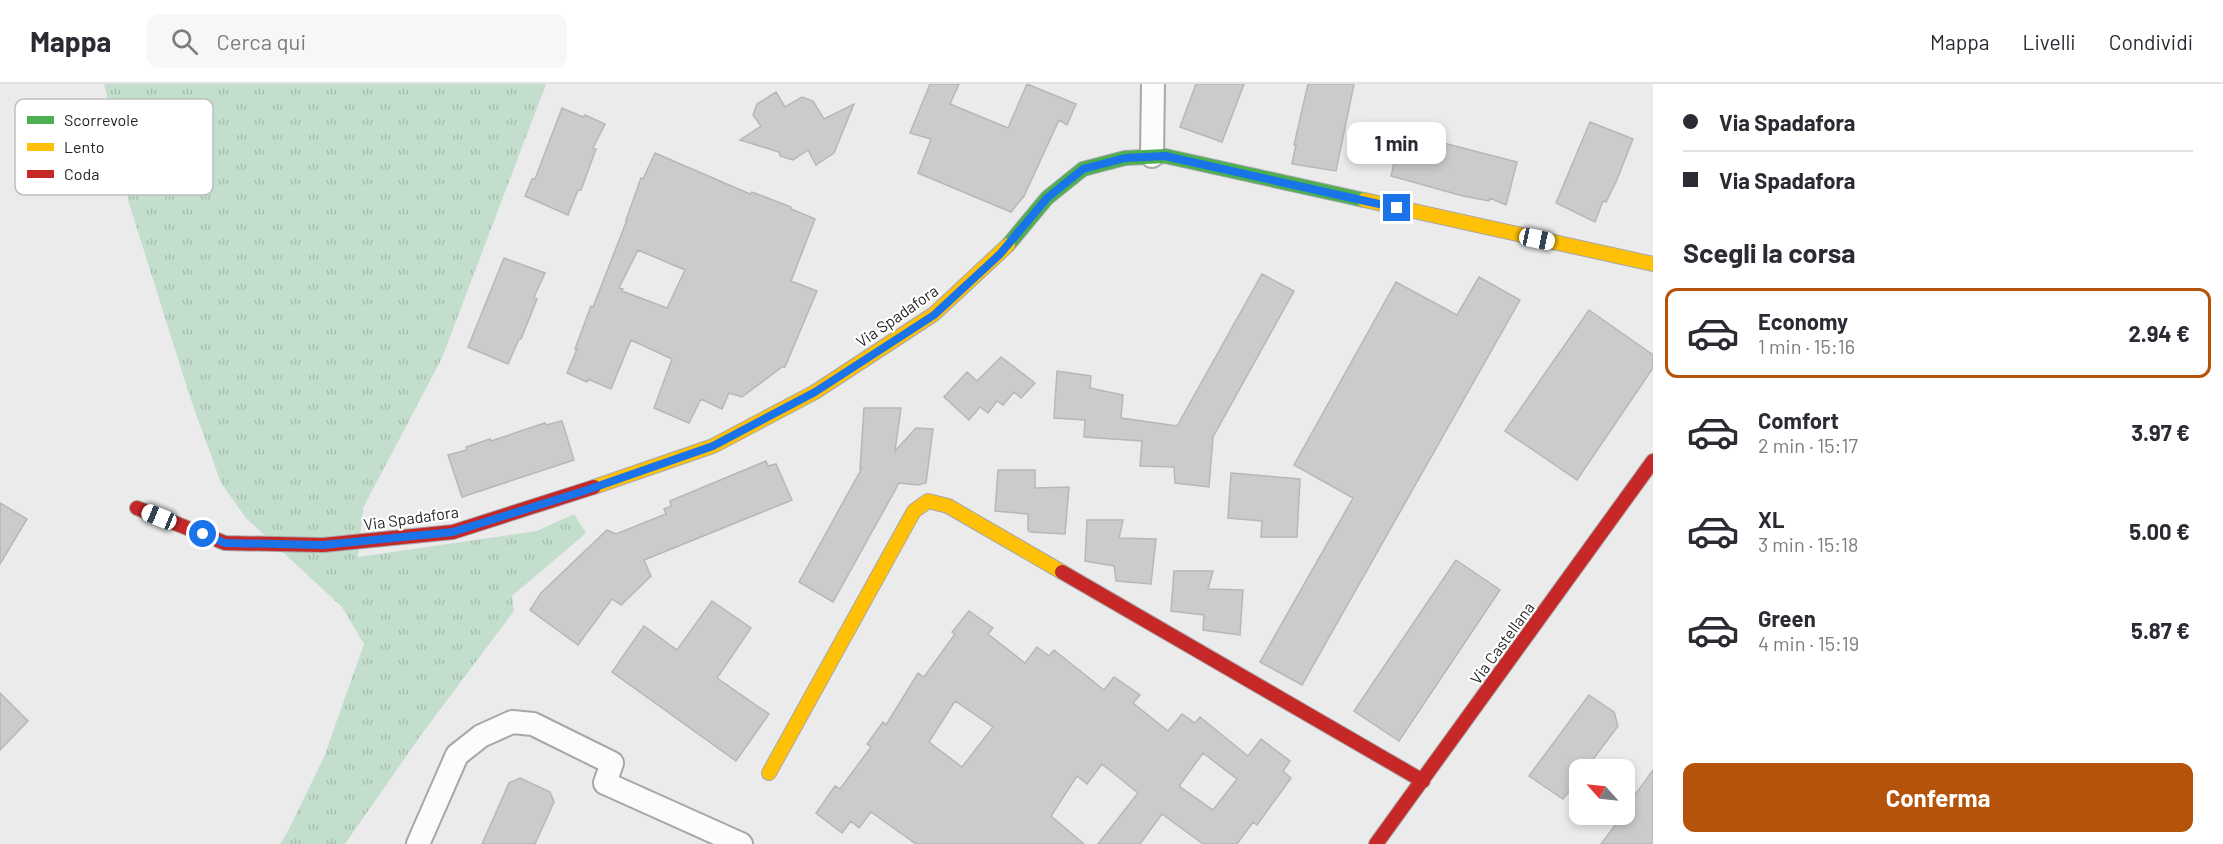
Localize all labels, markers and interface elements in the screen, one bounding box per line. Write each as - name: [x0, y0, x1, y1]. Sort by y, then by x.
- search box: [147, 14, 567, 68]
- text: Mappa: [30, 24, 111, 58]
- icon: search: [168, 25, 201, 58]
- text: Cerca qui: [216, 28, 306, 54]
- text: Mappa: [1930, 29, 1990, 54]
- text: Livelli: [2023, 29, 2076, 54]
- text: Condividi: [2109, 29, 2193, 54]
- legend: [15, 99, 213, 195]
- text: Via Spadafora: [1719, 109, 1855, 135]
- text: Scorrevole: [64, 110, 138, 129]
- callout: 1 min: [1348, 121, 1446, 163]
- text: 1 min: [1375, 131, 1418, 155]
- text: Lento: [64, 137, 105, 156]
- text: Coda: [64, 164, 99, 183]
- text: Via Spadafora: [1719, 167, 1855, 193]
- route end: [1383, 194, 1410, 221]
- car: [1518, 226, 1556, 252]
- text: Scegli la corsa: [1683, 236, 1856, 268]
- street label: Via Spadafora: [852, 280, 941, 351]
- icon: car: [1686, 306, 1740, 360]
- text: Economy: [1758, 308, 1848, 334]
- text: 2.94 €: [2128, 320, 2190, 346]
- text: 1 min · 15:16: [1758, 334, 1855, 358]
- icon: car: [1686, 405, 1740, 459]
- text: Comfort: [1758, 407, 1839, 433]
- text: 3.97 €: [2131, 419, 2190, 445]
- text: 2 min · 15:17: [1758, 433, 1858, 457]
- street label: Via Spadafora: [362, 501, 460, 534]
- car: [139, 502, 179, 532]
- icon: car: [1686, 504, 1740, 558]
- text: XL: [1758, 506, 1784, 532]
- text: 5.00 €: [2129, 518, 2190, 544]
- route start: [189, 520, 216, 547]
- text: 3 min · 15:18: [1758, 532, 1858, 556]
- street label: Via Castellana: [1465, 598, 1538, 687]
- icon: car: [1686, 603, 1740, 657]
- text: Green: [1758, 605, 1816, 631]
- text: 5.87 €: [2131, 617, 2190, 643]
- text: 4 min · 15:19: [1758, 631, 1859, 655]
- north arrow: [1569, 759, 1635, 825]
- map controls: [1569, 759, 1635, 825]
- button: Conferma: [1683, 763, 2193, 832]

